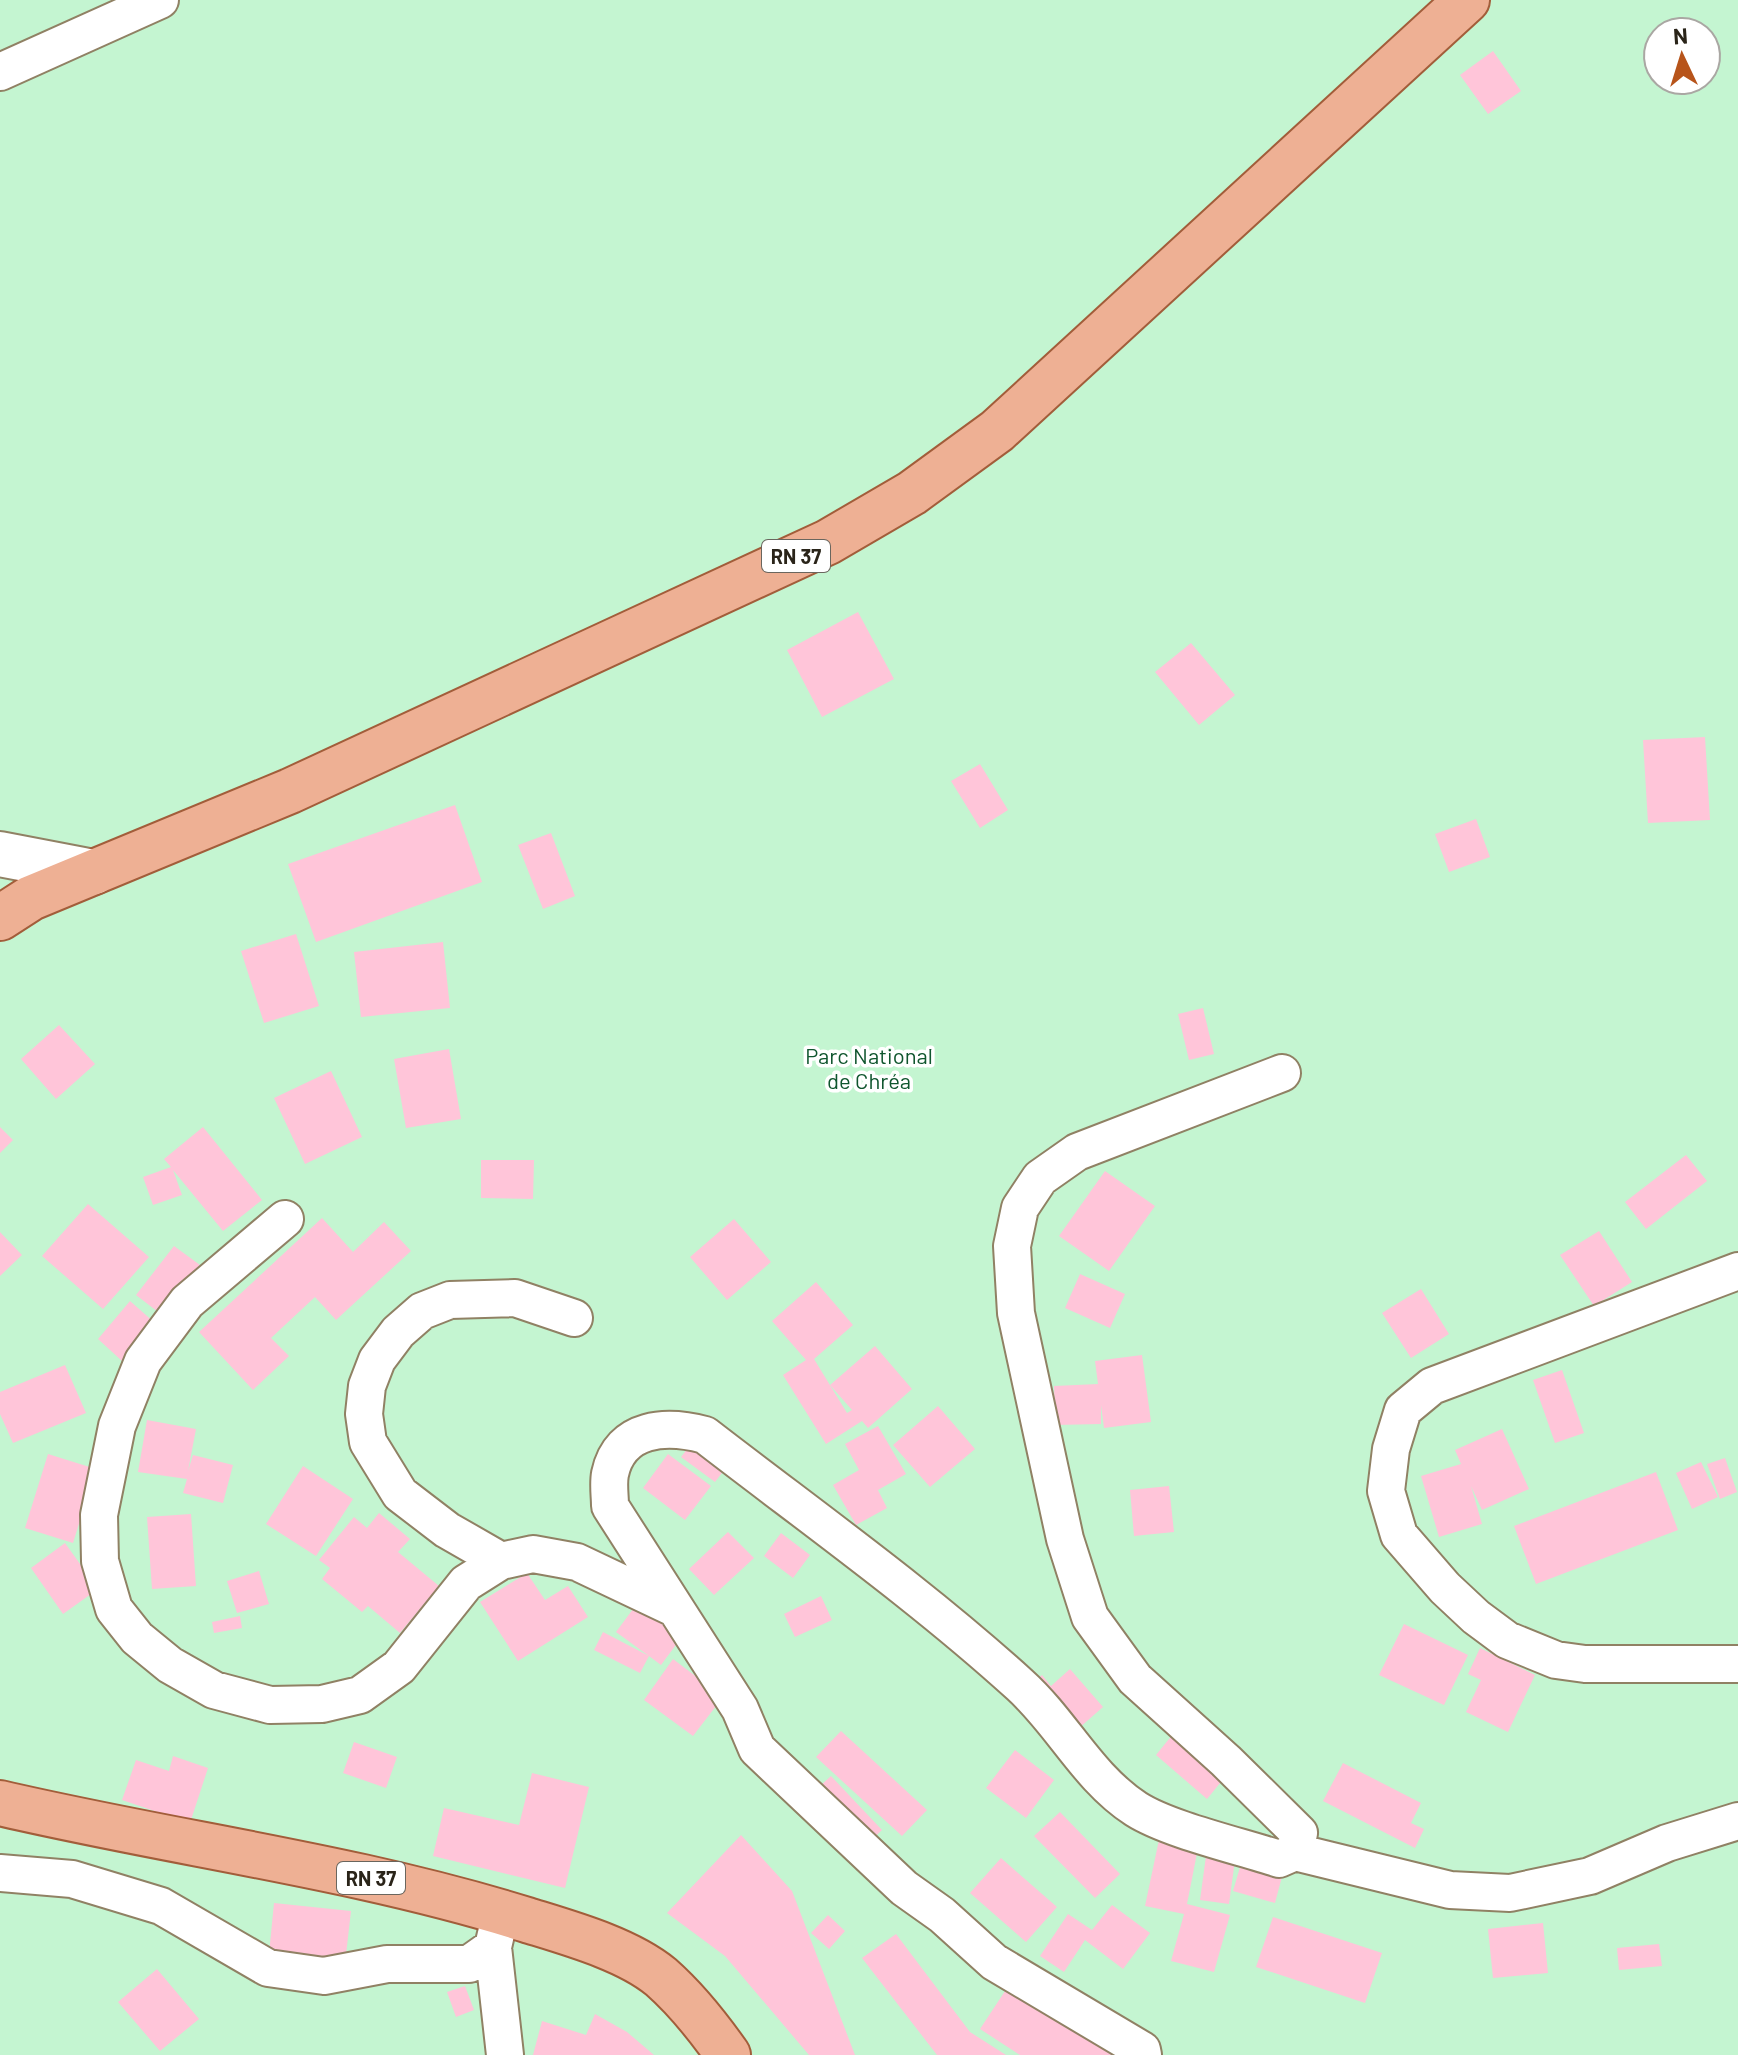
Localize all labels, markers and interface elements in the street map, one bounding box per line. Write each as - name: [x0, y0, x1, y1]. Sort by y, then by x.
- north arrow: [1642, 16, 1722, 96]
- text: N: [1672, 22, 1689, 49]
- road number: RN 37: [762, 540, 830, 572]
- park label: Parc National de Chréa: [805, 1042, 933, 1093]
- road number: RN 37: [337, 1862, 405, 1894]

